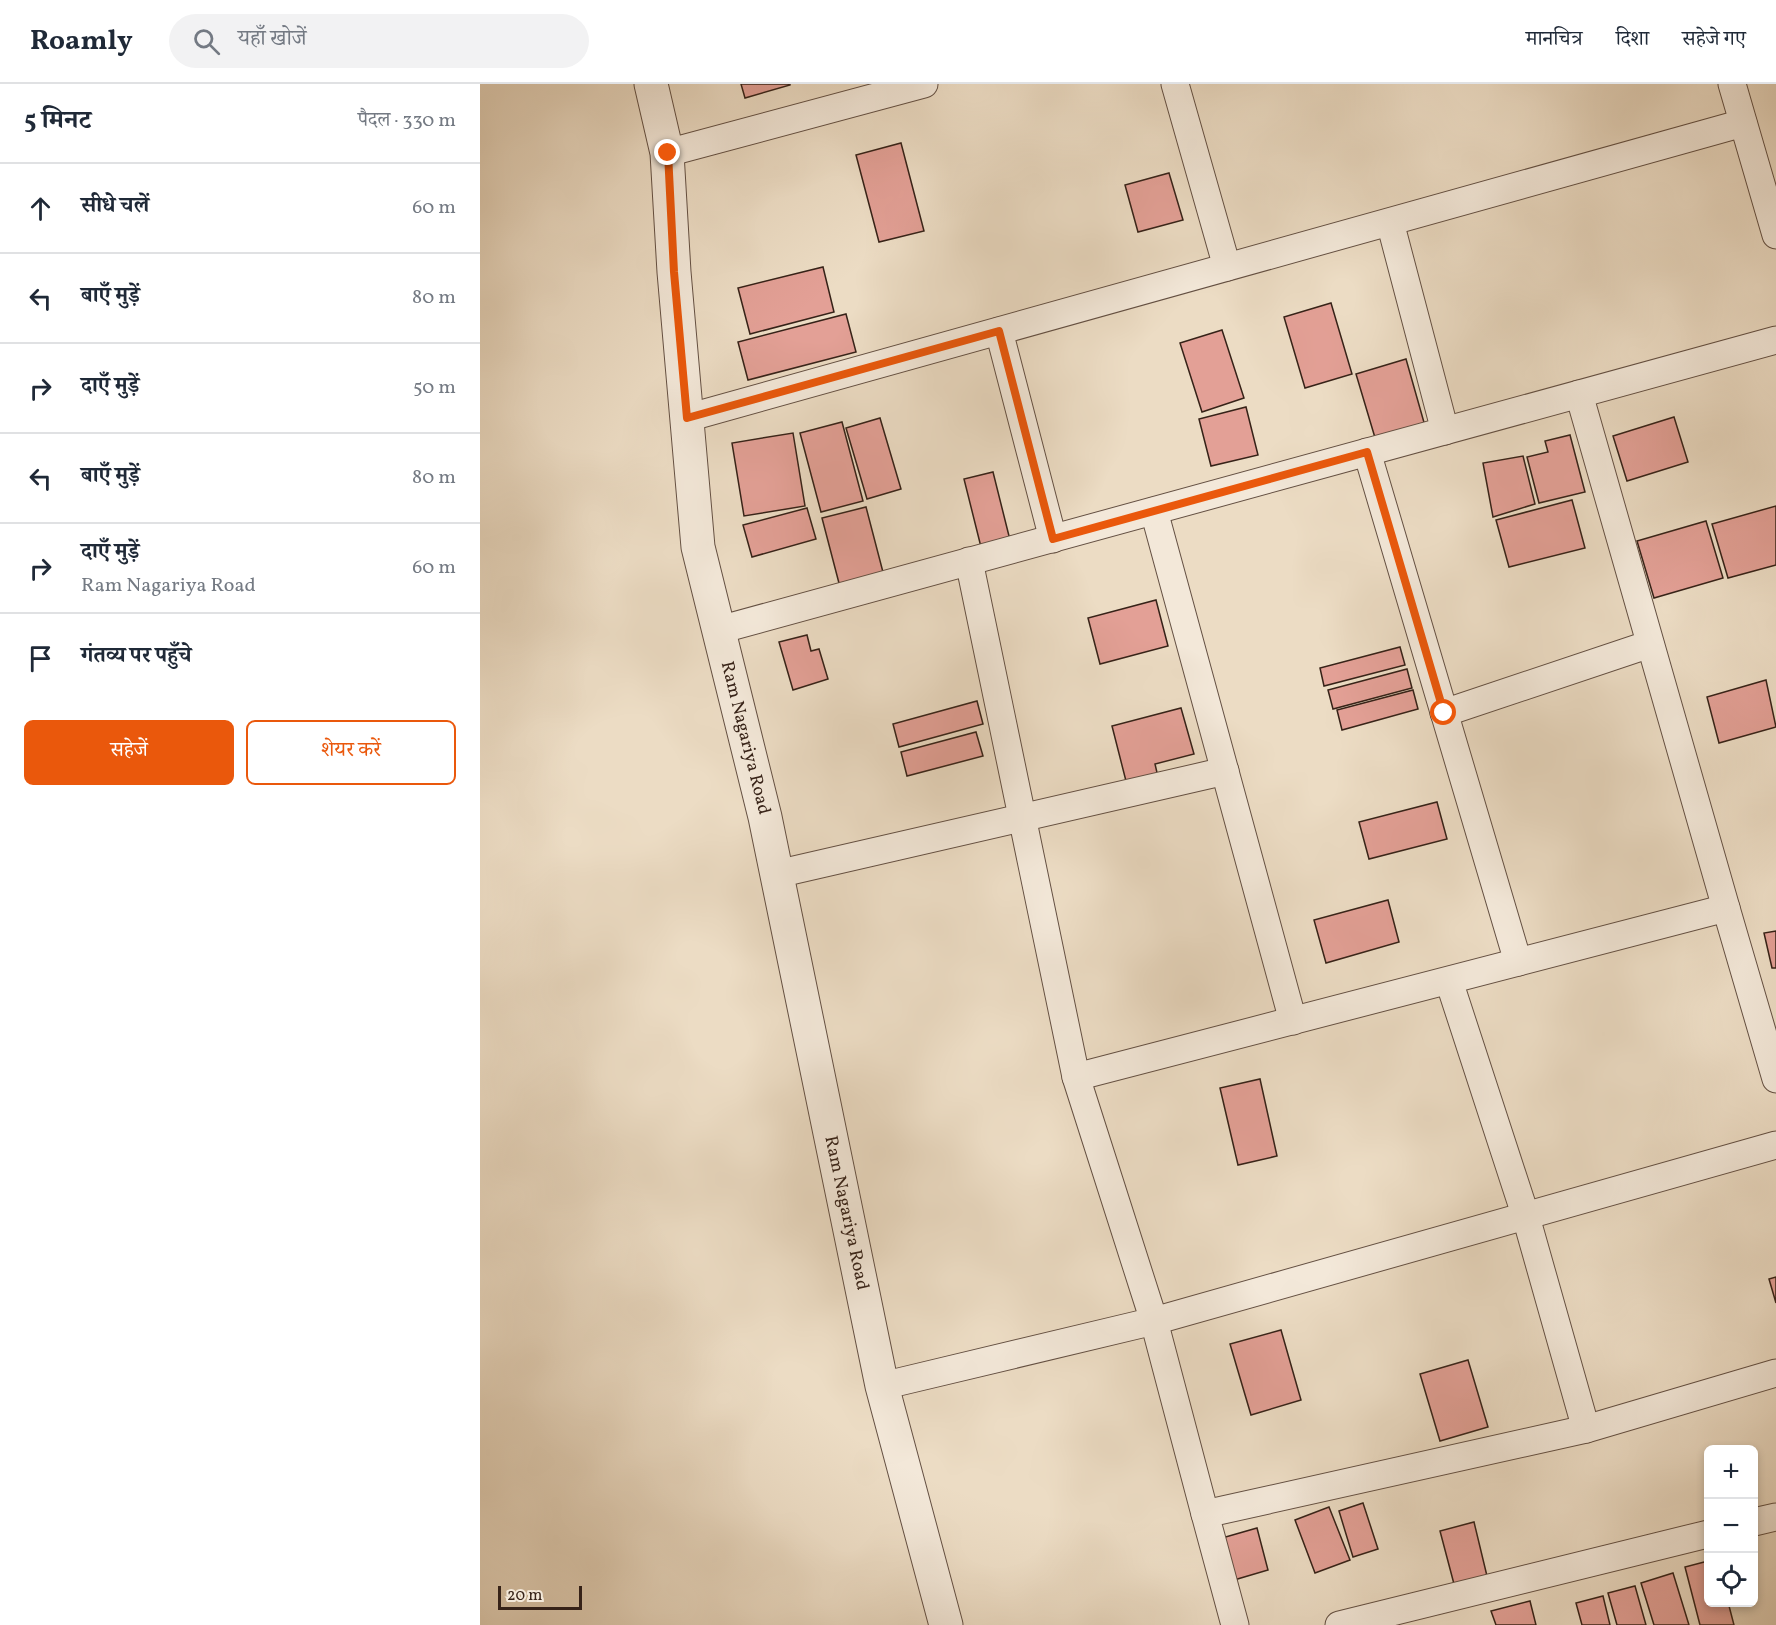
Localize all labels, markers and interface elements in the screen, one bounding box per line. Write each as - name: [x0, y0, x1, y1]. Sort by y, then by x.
- search box: [169, 14, 589, 68]
- text: Roamly: [30, 22, 133, 61]
- text: यहाँ खोजें: [238, 24, 307, 55]
- icon: search: [190, 25, 223, 58]
- text: मानचित्र: [1526, 25, 1583, 54]
- text: दिशा: [1616, 25, 1649, 54]
- text: सहेजे गए: [1682, 25, 1746, 54]
- text: 5 मिनट: [24, 103, 91, 139]
- text: पैदल · 330 m: [358, 107, 456, 135]
- route end: [654, 139, 680, 165]
- text: सीधे चलें: [81, 191, 149, 222]
- icon: ahead: [24, 192, 57, 225]
- text: 60 m: [412, 194, 456, 222]
- text: बाएँ मुड़ें: [81, 281, 140, 312]
- icon: left: [24, 282, 57, 315]
- text: 80 m: [412, 284, 456, 312]
- text: दाएँ मुड़ें: [81, 371, 139, 402]
- icon: right: [24, 372, 57, 405]
- text: 50 m: [413, 374, 456, 402]
- text: बाएँ मुड़ें: [81, 461, 140, 492]
- icon: left: [24, 462, 57, 495]
- text: 80 m: [412, 464, 456, 492]
- text: दाएँ मुड़ें: [81, 537, 139, 568]
- icon: right: [24, 552, 57, 585]
- text: 60 m: [412, 554, 456, 582]
- text: Ram Nagariya Road: [81, 572, 256, 600]
- text: गंतव्य पर पहुँचे: [81, 641, 192, 672]
- icon: arrive: [24, 642, 57, 675]
- street label: Ram Nagariya Road: [714, 659, 776, 817]
- route start: [1430, 699, 1456, 725]
- button: सहेजें: [24, 720, 234, 785]
- button: शेयर करें: [246, 720, 456, 785]
- street label: Ram Nagariya Road: [817, 1134, 875, 1292]
- map controls: [1704, 1445, 1758, 1607]
- button: +: [1704, 1445, 1758, 1499]
- button: −: [1704, 1499, 1758, 1553]
- button: locate: [1704, 1553, 1758, 1607]
- scale bar: [498, 1583, 582, 1610]
- text: 20 m: [507, 1585, 542, 1607]

